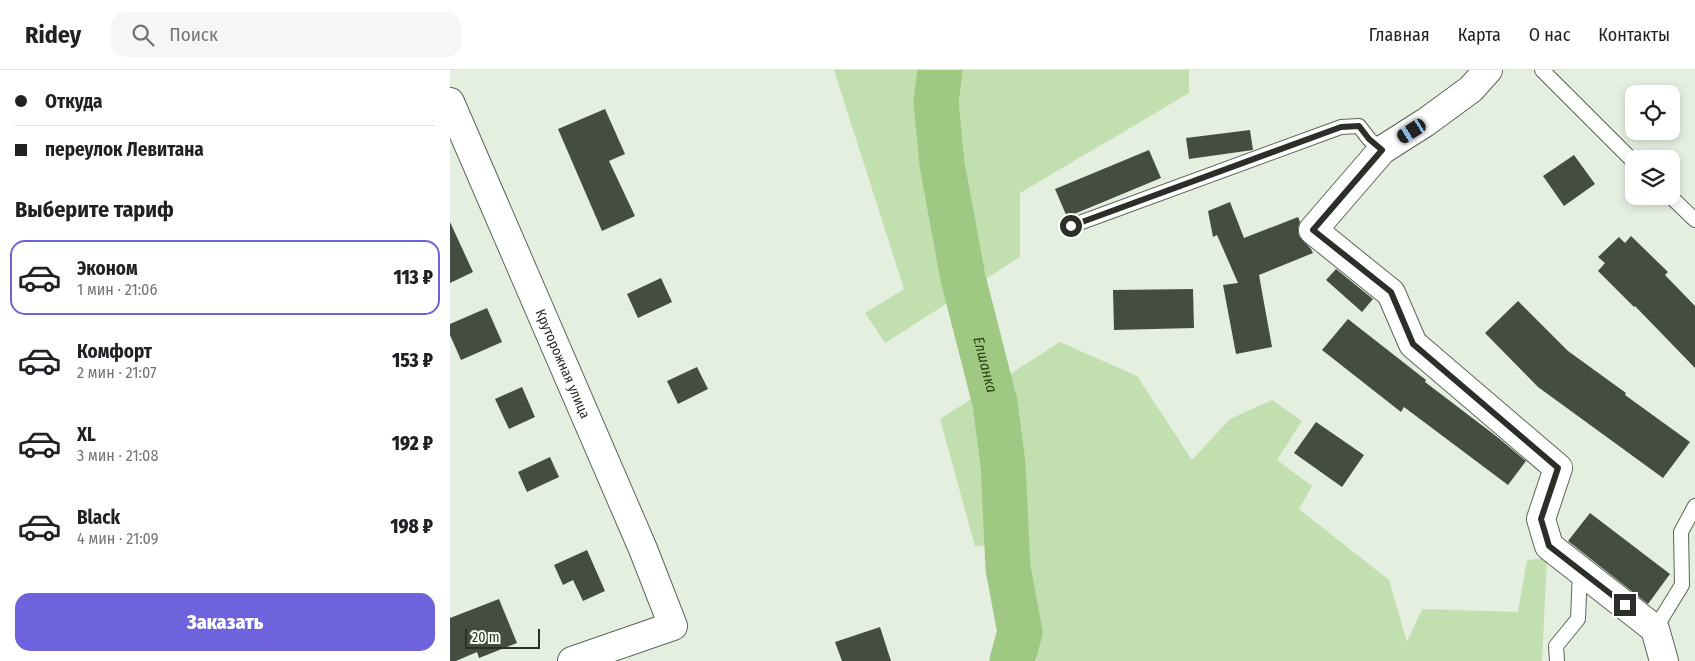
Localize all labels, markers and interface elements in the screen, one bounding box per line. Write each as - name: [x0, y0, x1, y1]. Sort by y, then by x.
- search box: [111, 12, 461, 57]
- text: Ridey: [25, 21, 81, 49]
- icon: search: [129, 21, 157, 49]
- text: Поиск: [169, 23, 218, 46]
- text: Главная: [1369, 24, 1430, 46]
- text: Карта: [1458, 24, 1501, 46]
- text: О нас: [1529, 24, 1570, 46]
- text: Контакты: [1598, 24, 1670, 46]
- map controls: [1625, 85, 1680, 205]
- button: locate: [1625, 85, 1680, 140]
- text: Откуда: [45, 90, 102, 113]
- car: [1395, 117, 1428, 145]
- text: переулок Левитана: [45, 138, 204, 161]
- button: layers: [1625, 150, 1680, 205]
- text: Выберите тариф: [15, 196, 174, 223]
- route start: [1060, 215, 1082, 237]
- icon: car: [17, 255, 62, 300]
- text: Эконом: [77, 257, 138, 280]
- text: 113 ₽: [394, 266, 433, 289]
- text: 1 мин · 21:06: [77, 280, 157, 299]
- street label: Круторожная улица: [531, 307, 594, 421]
- water label: Елшанка: [969, 335, 1001, 395]
- icon: car: [17, 338, 62, 383]
- text: Комфорт: [77, 340, 152, 363]
- text: 153 ₽: [392, 349, 433, 372]
- text: 2 мин · 21:07: [77, 363, 156, 382]
- icon: car: [17, 421, 62, 466]
- text: XL: [77, 423, 96, 446]
- text: 192 ₽: [392, 432, 433, 455]
- text: 3 мин · 21:08: [77, 446, 158, 465]
- icon: car: [17, 504, 62, 549]
- text: Black: [77, 506, 120, 529]
- text: 198 ₽: [390, 515, 433, 538]
- text: 4 мин · 21:09: [77, 529, 159, 548]
- button: Заказать: [15, 593, 435, 651]
- route end: [1614, 594, 1636, 616]
- scale bar: [465, 626, 540, 649]
- text: 20 m: [472, 629, 500, 646]

